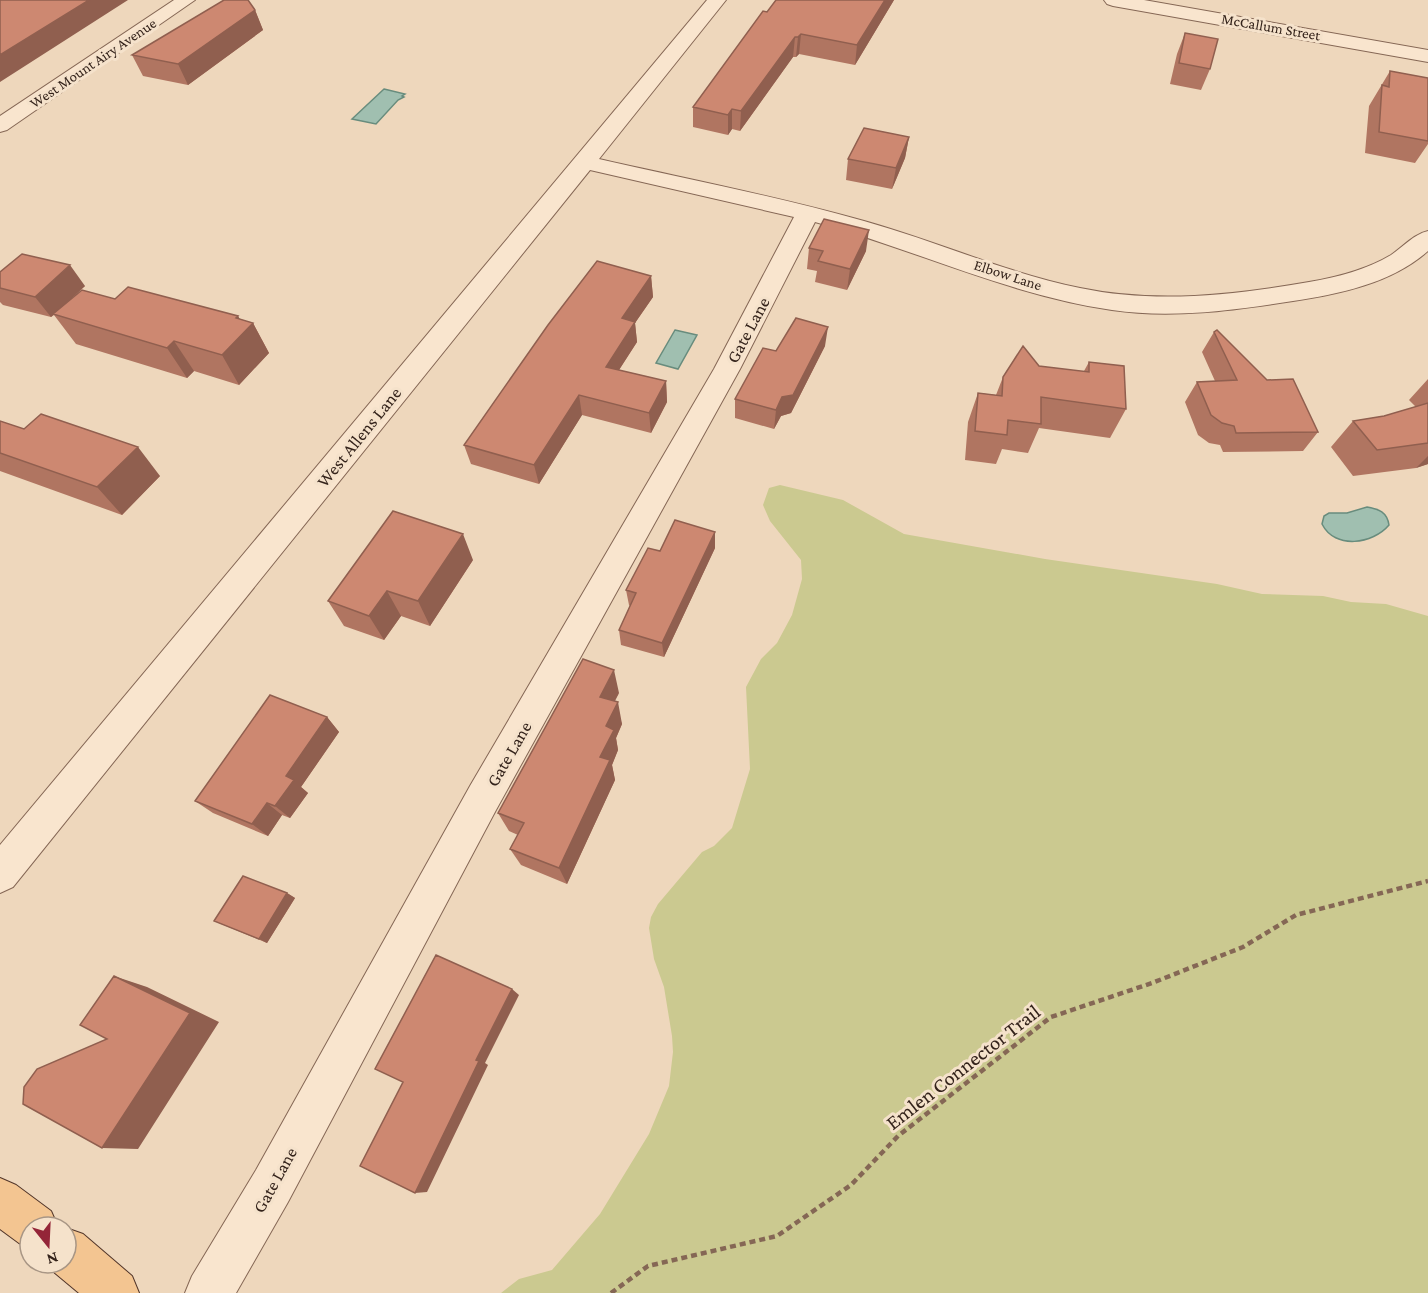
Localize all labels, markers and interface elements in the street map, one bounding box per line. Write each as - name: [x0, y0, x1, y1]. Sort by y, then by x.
- street label: McCallum Street: [1220, 10, 1323, 44]
- street label: West Mount Airy Avenue: [27, 15, 160, 112]
- street label: Elbow Lane: [972, 257, 1044, 294]
- street label: Gate Lane: [722, 294, 774, 366]
- street label: West Allens Lane: [313, 383, 405, 491]
- street label: Gate Lane: [482, 718, 536, 790]
- street label: Emlen Connector Trail: [881, 999, 1045, 1135]
- street label: Gate Lane: [249, 1144, 301, 1216]
- north arrow: [18, 1215, 78, 1275]
- text: N: [45, 1249, 60, 1269]

